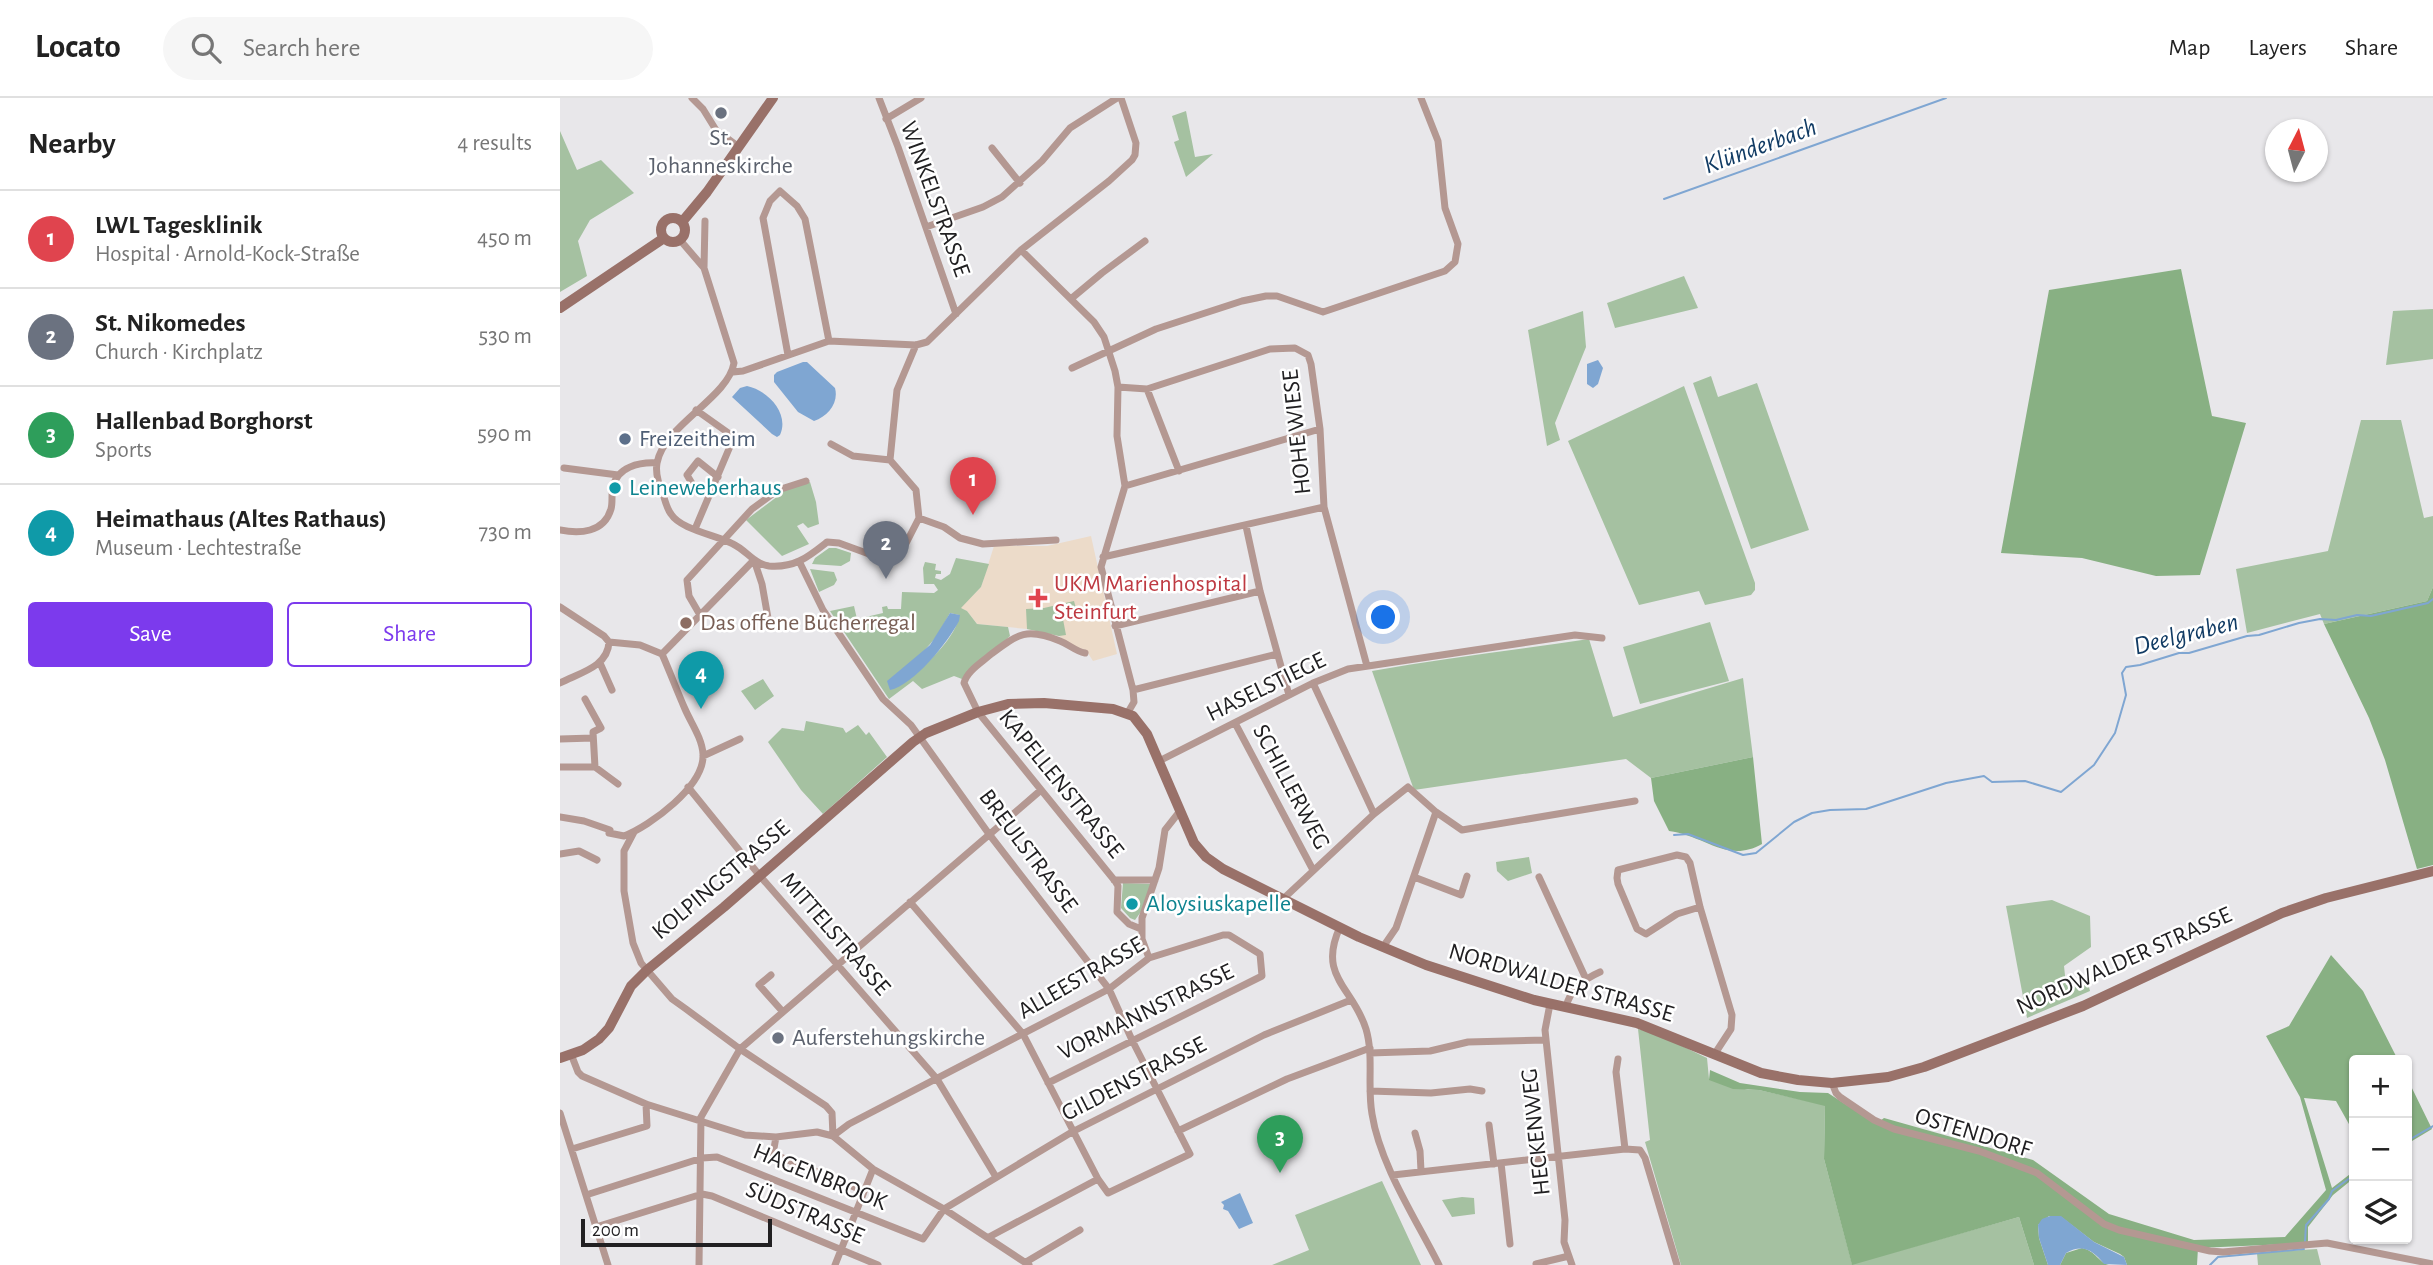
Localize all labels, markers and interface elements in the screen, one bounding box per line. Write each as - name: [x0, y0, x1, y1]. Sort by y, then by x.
- search box: [163, 17, 653, 80]
- icon: search: [187, 29, 225, 67]
- text: Locato: [35, 31, 121, 64]
- text: Search here: [243, 35, 360, 61]
- text: Map: [2168, 36, 2210, 60]
- text: Layers: [2248, 36, 2307, 60]
- text: Share: [2345, 36, 2398, 60]
- marker: St. Johanneskirche: [713, 105, 729, 121]
- water label: Klünderbach: [1700, 114, 1820, 178]
- street label: WINKELSTRASSE: [896, 118, 974, 280]
- north arrow: [2265, 119, 2328, 182]
- place label: St. Johanneskirche: [649, 126, 793, 178]
- text: Nearby: [28, 129, 116, 159]
- text: 4 results: [457, 132, 532, 155]
- text: LWL Tagesklinik: [95, 212, 262, 238]
- text: 1: [47, 227, 55, 250]
- text: 450 m: [477, 227, 532, 250]
- text: Hospital · Arnold-Kock-Straße: [95, 243, 360, 266]
- text: St. Nikomedes: [95, 310, 245, 336]
- text: 2: [46, 325, 56, 348]
- text: 530 m: [479, 325, 532, 348]
- text: Church · Kirchplatz: [95, 341, 263, 364]
- street label: HOHE WIESE: [1278, 368, 1315, 496]
- text: Hallenbad Borghorst: [95, 408, 313, 434]
- text: 3: [46, 423, 56, 446]
- text: 590 m: [477, 423, 532, 446]
- place label: Freizeitheim: [639, 427, 756, 451]
- marker: Freizeitheim: [617, 431, 633, 447]
- text: Sports: [95, 439, 152, 462]
- pin: 1: [950, 457, 996, 515]
- place label: Leineweberhaus: [629, 476, 782, 500]
- marker: Leineweberhaus: [607, 480, 623, 496]
- text: Heimathaus (Altes Rathaus): [95, 506, 387, 532]
- text: 4: [45, 521, 57, 544]
- text: 730 m: [479, 521, 532, 544]
- pin: 2: [863, 521, 909, 579]
- text: Museum · Lechtestraße: [95, 537, 302, 560]
- place label: UKM Marienhospital Steinfurt: [1054, 572, 1247, 624]
- marker: UKM Marienhospital Steinfurt: [1028, 588, 1048, 608]
- your location: [1366, 600, 1400, 634]
- button: Save: [28, 602, 273, 667]
- button: Share: [287, 602, 532, 667]
- water label: Deelgraben: [2131, 608, 2241, 660]
- place label: Das offene Bücherregal: [700, 611, 916, 635]
- marker: Das offene Bücherregal: [678, 615, 694, 631]
- street label: HASELSTIEGE: [1203, 648, 1330, 726]
- pin: 4: [678, 651, 724, 709]
- street label: KAPELLENSTRASSE: [994, 705, 1128, 863]
- street label: SCHILLERWEG: [1248, 720, 1334, 854]
- street label: BREULSTRASSE: [974, 785, 1082, 917]
- street label: KOLPINGSTRASSE: [648, 815, 795, 944]
- street label: MITTELSTRASSE: [775, 868, 895, 1000]
- place label: Aloysiuskapelle: [1146, 892, 1291, 916]
- marker: Aloysiuskapelle: [1124, 896, 1140, 912]
- street label: NORDWALDER STRASSE: [2013, 903, 2236, 1019]
- street label: ALLEESTRASSE: [1014, 932, 1148, 1024]
- street label: NORDWALDER STRASSE: [1446, 939, 1677, 1027]
- street label: VORMANNSTRASSE: [1055, 959, 1238, 1065]
- place label: Auferstehungskirche: [792, 1026, 985, 1050]
- marker: Auferstehungskirche: [770, 1030, 786, 1046]
- street label: GILDENSTRASSE: [1058, 1032, 1210, 1126]
- map controls: [2349, 1055, 2412, 1244]
- button: +: [2349, 1055, 2412, 1118]
- street label: HECKENWEG: [1517, 1067, 1555, 1197]
- street label: OSTENDORF: [1912, 1104, 2035, 1162]
- pin: 3: [1257, 1115, 1303, 1173]
- button: −: [2349, 1118, 2412, 1181]
- street label: HAGENBROOK: [750, 1139, 891, 1215]
- street label: SÜDSTRASSE: [742, 1176, 868, 1249]
- button: layers: [2349, 1181, 2412, 1244]
- scale bar: [581, 1216, 772, 1248]
- text: 200 m: [592, 1221, 639, 1240]

